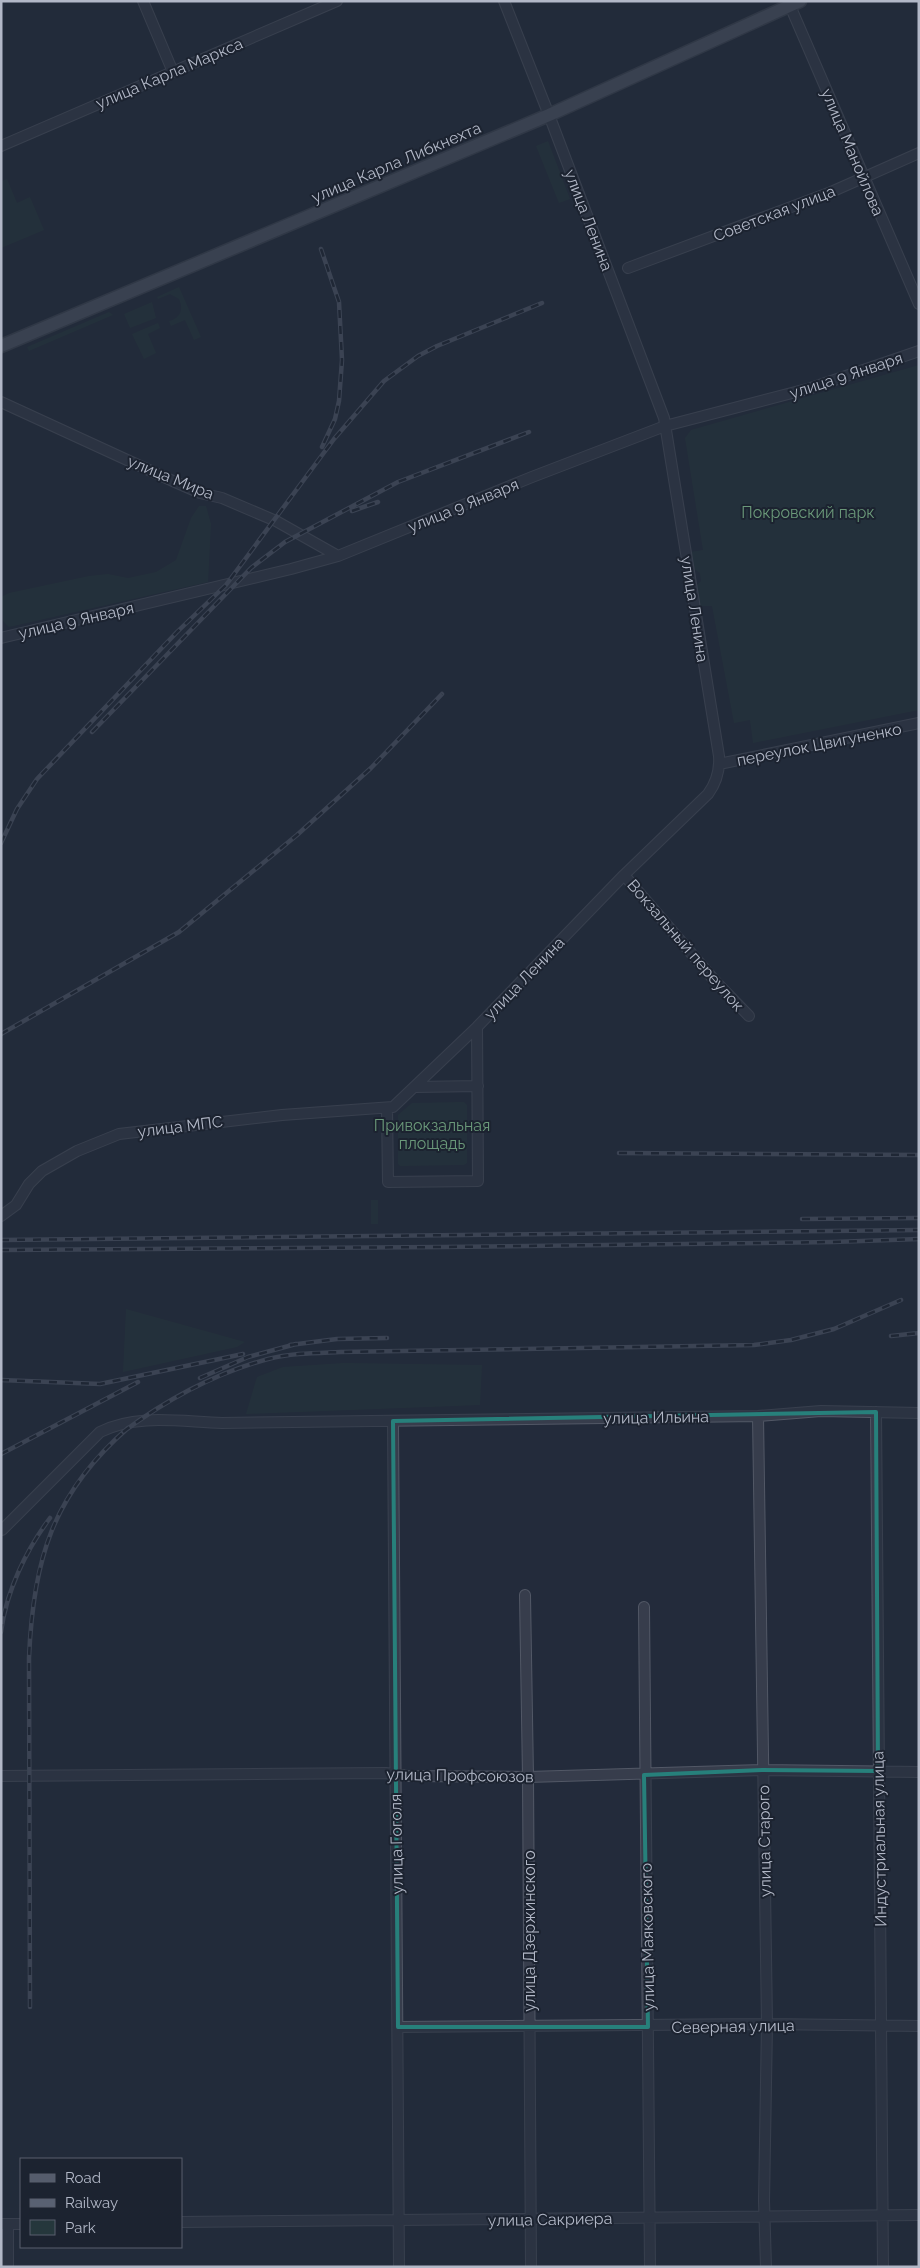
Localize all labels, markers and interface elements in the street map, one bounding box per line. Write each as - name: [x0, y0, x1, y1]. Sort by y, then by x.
- street label: улица Карла Маркса: [93, 34, 246, 113]
- street label: улица Манойлова: [817, 86, 888, 219]
- street label: улица Карла Либкнехта: [309, 118, 484, 207]
- street label: улица Ленина: [560, 167, 617, 274]
- street label: Советская улица: [711, 181, 838, 245]
- street label: улица 9 Января: [787, 348, 905, 403]
- street label: улица Мира: [125, 452, 217, 503]
- street label: улица 9 Января: [405, 475, 521, 536]
- park label: Покровский парк: [741, 503, 875, 522]
- street label: улица Ленина: [677, 555, 712, 664]
- street label: улица 9 Января: [17, 598, 136, 643]
- street label: переулок Цвигуненко: [735, 719, 903, 770]
- street label: Вокзальный переулок: [623, 876, 748, 1015]
- street label: улица Ленина: [480, 933, 568, 1024]
- street label: улица МПС: [136, 1112, 224, 1141]
- park label: Привокзальная площадь: [374, 1116, 490, 1153]
- street label: улица Ильина: [603, 1407, 709, 1428]
- street label: Индустриальная улица: [868, 1751, 891, 1927]
- street label: улица Профсоюзов: [386, 1765, 534, 1786]
- street label: улица Старого: [754, 1785, 775, 1897]
- street label: улица Гоголя: [386, 1794, 407, 1894]
- street label: улица Дзержинского: [520, 1850, 539, 2012]
- street label: улица Маяковского: [637, 1863, 658, 2011]
- street label: Северная улица: [671, 2016, 795, 2037]
- legend: [20, 2158, 182, 2248]
- text: Road: [65, 2169, 101, 2187]
- text: Railway: [65, 2194, 118, 2212]
- street label: улица Сакриера: [487, 2209, 613, 2230]
- text: Park: [65, 2219, 96, 2237]

